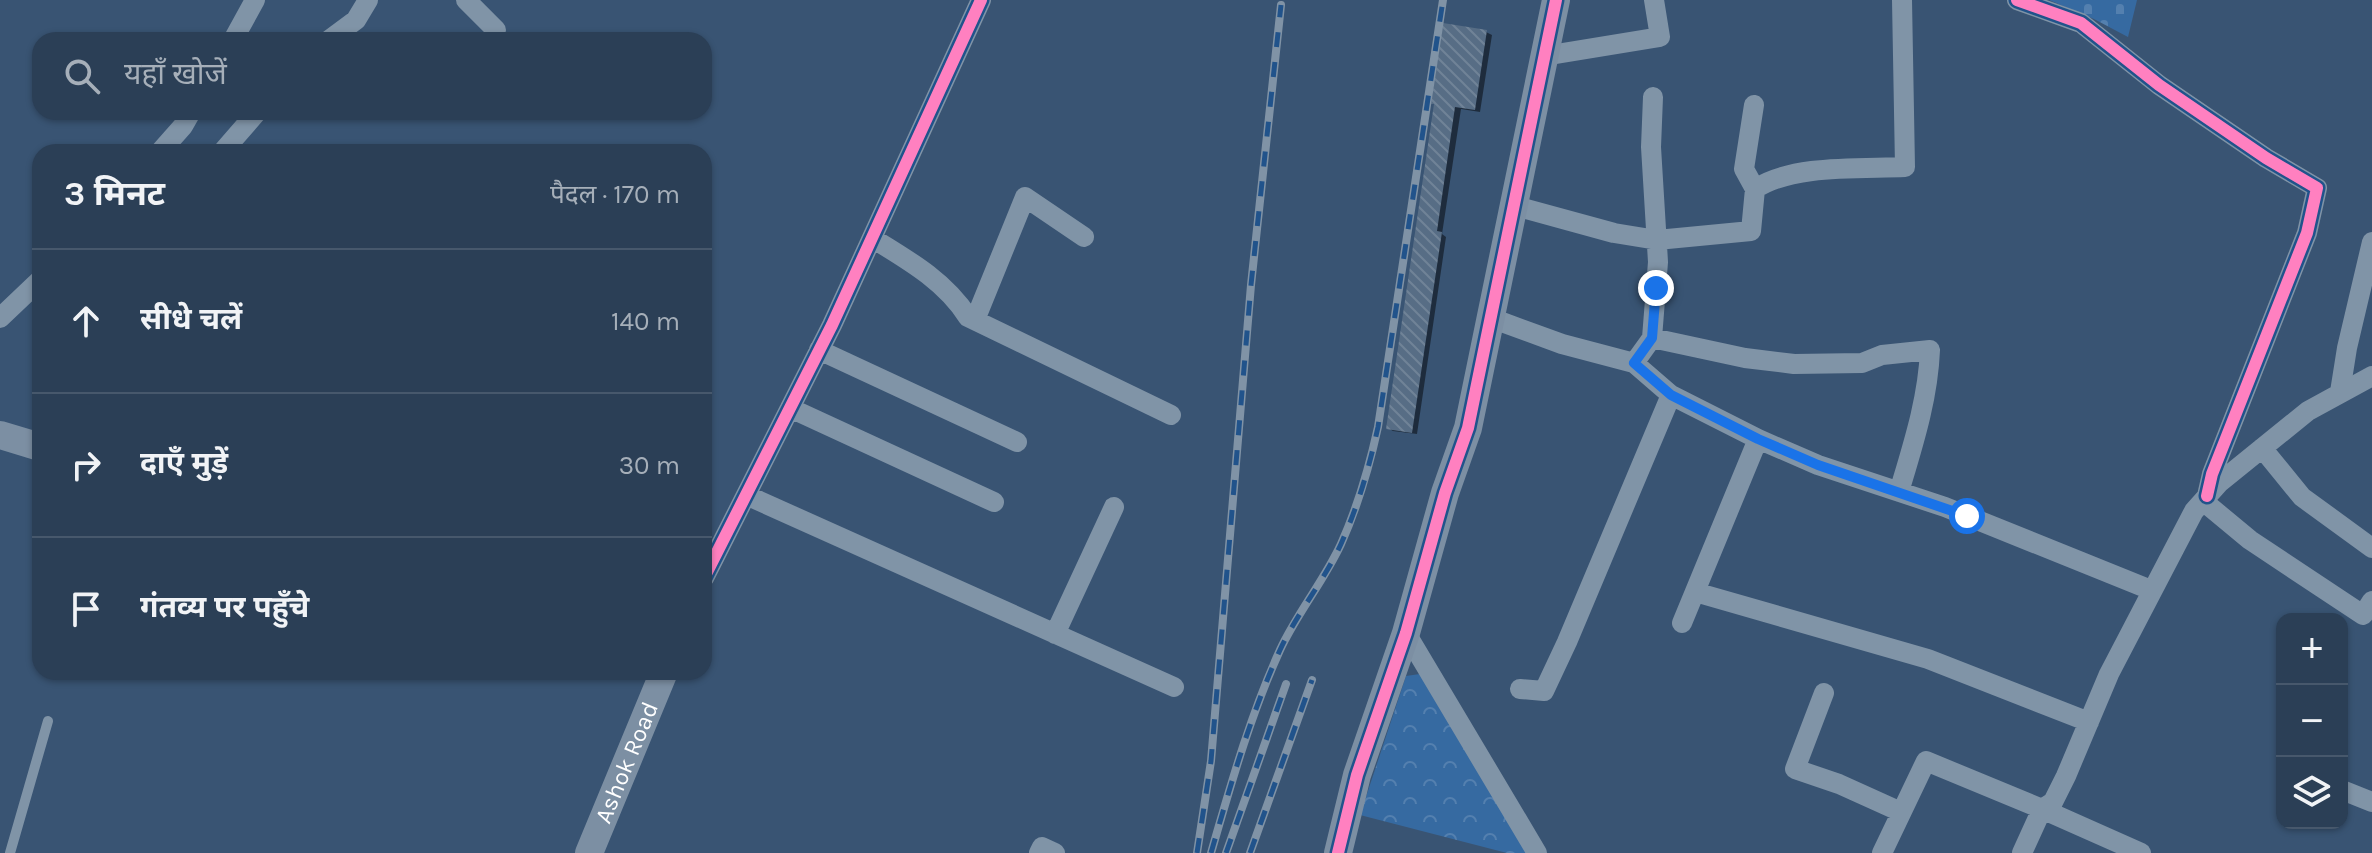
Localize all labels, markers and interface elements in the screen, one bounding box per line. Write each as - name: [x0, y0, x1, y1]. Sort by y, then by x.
- search box: [32, 32, 712, 120]
- icon: search: [60, 54, 104, 98]
- text: यहाँ खोजें: [124, 56, 227, 92]
- text: 3 मिनट: [64, 174, 165, 214]
- text: पैदल · 170 m: [550, 179, 680, 210]
- route end: [1638, 270, 1674, 306]
- icon: ahead: [64, 299, 108, 343]
- text: सीधे चलें: [140, 301, 242, 337]
- text: 140 m: [611, 306, 680, 337]
- icon: right: [64, 443, 108, 487]
- text: दाएँ मुड़ें: [140, 445, 228, 481]
- text: 30 m: [619, 450, 680, 481]
- route start: [1949, 498, 1985, 534]
- icon: arrive: [64, 587, 108, 631]
- text: गंतव्य पर पहुँचे: [140, 589, 309, 625]
- map controls: [2276, 613, 2348, 829]
- button: +: [2276, 613, 2348, 685]
- button: −: [2276, 685, 2348, 757]
- street label: Ashok Road: [589, 698, 664, 827]
- button: layers: [2276, 757, 2348, 829]

